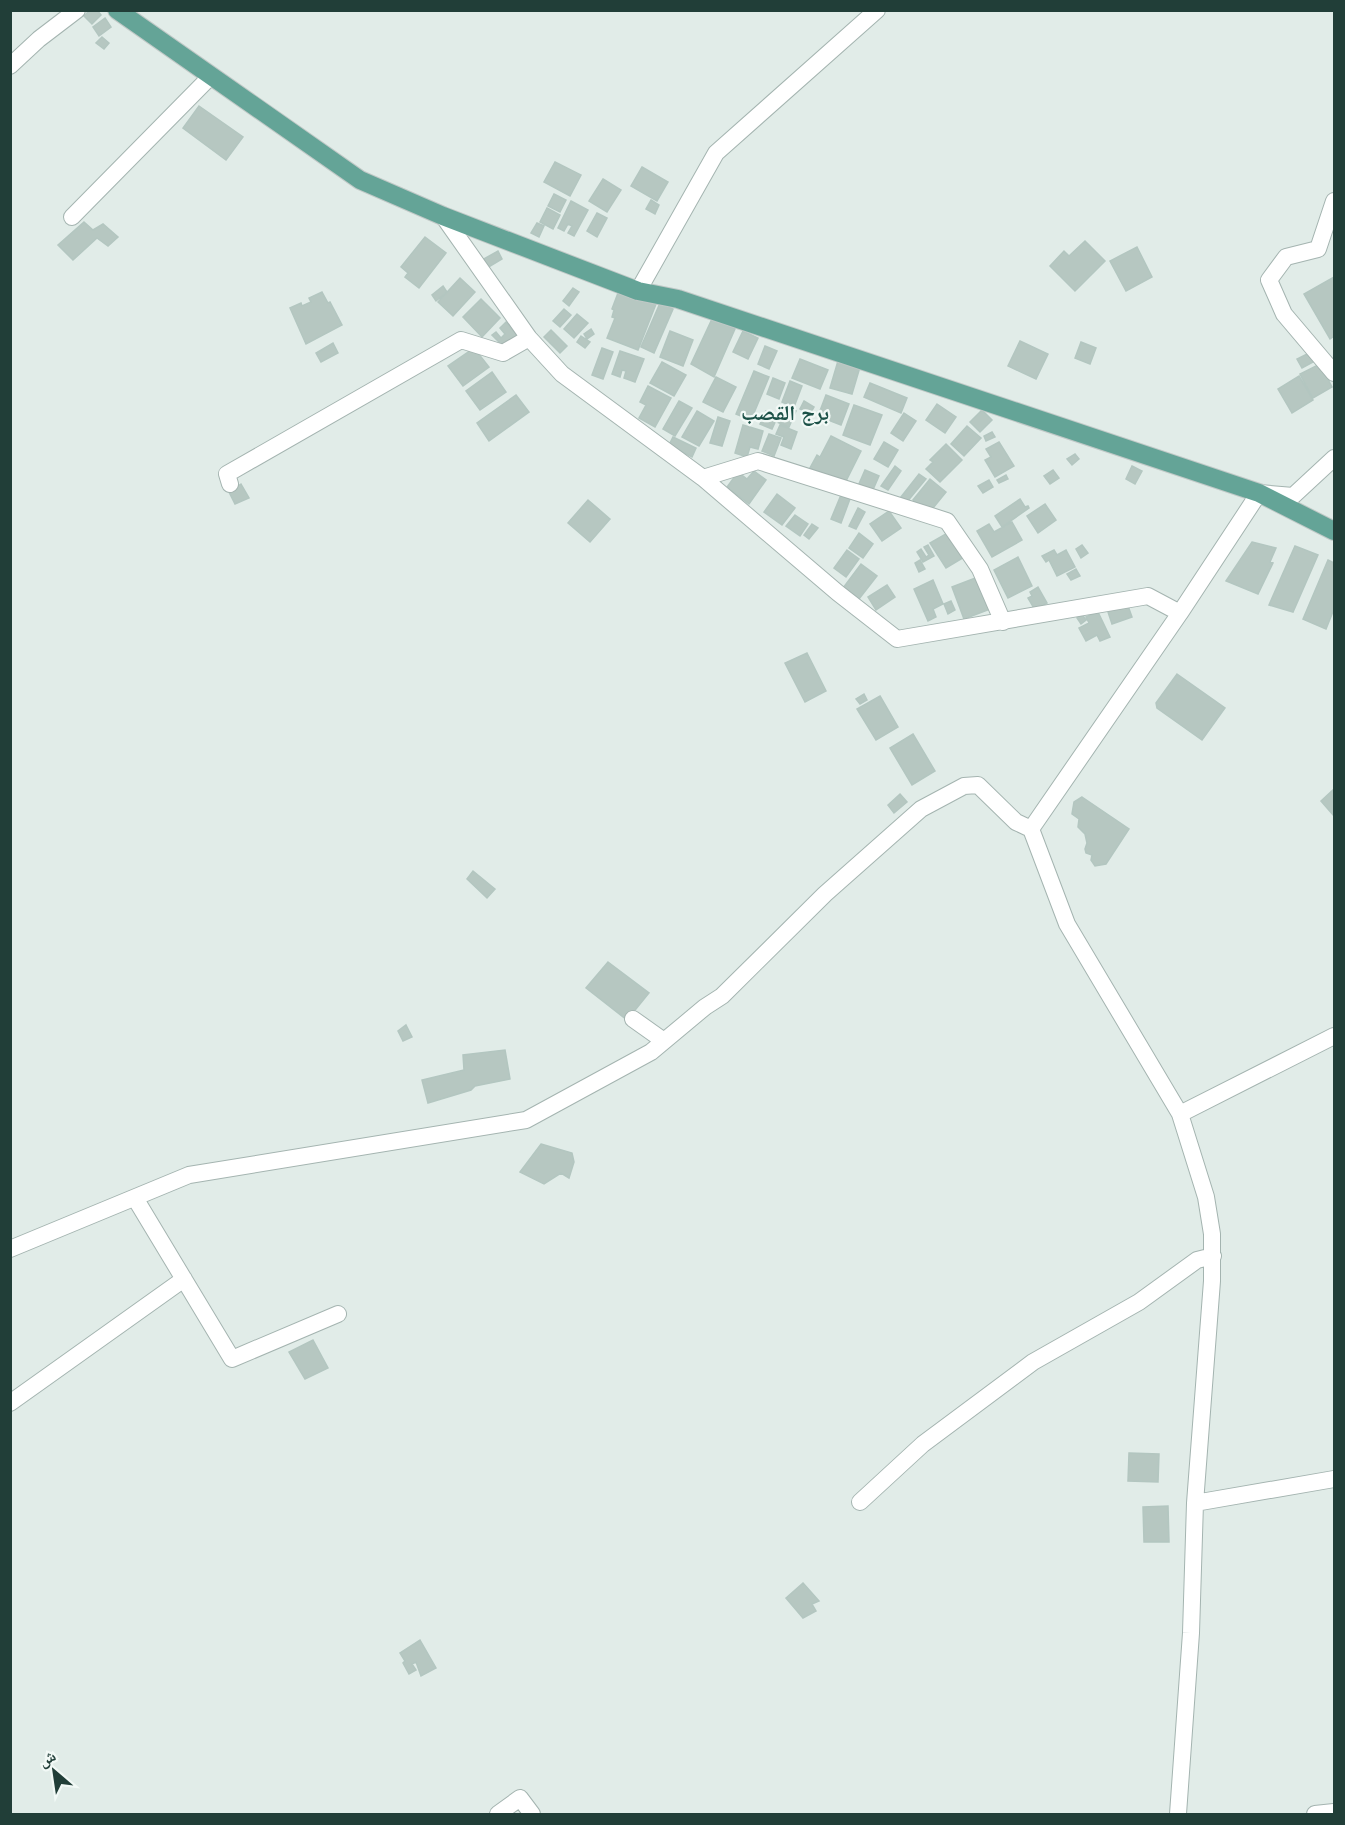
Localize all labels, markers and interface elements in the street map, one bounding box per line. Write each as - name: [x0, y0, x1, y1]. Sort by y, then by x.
- district label: برج القصب: [741, 400, 829, 426]
- north arrow: [24, 1741, 84, 1801]
- text: ش: [35, 1746, 59, 1771]

